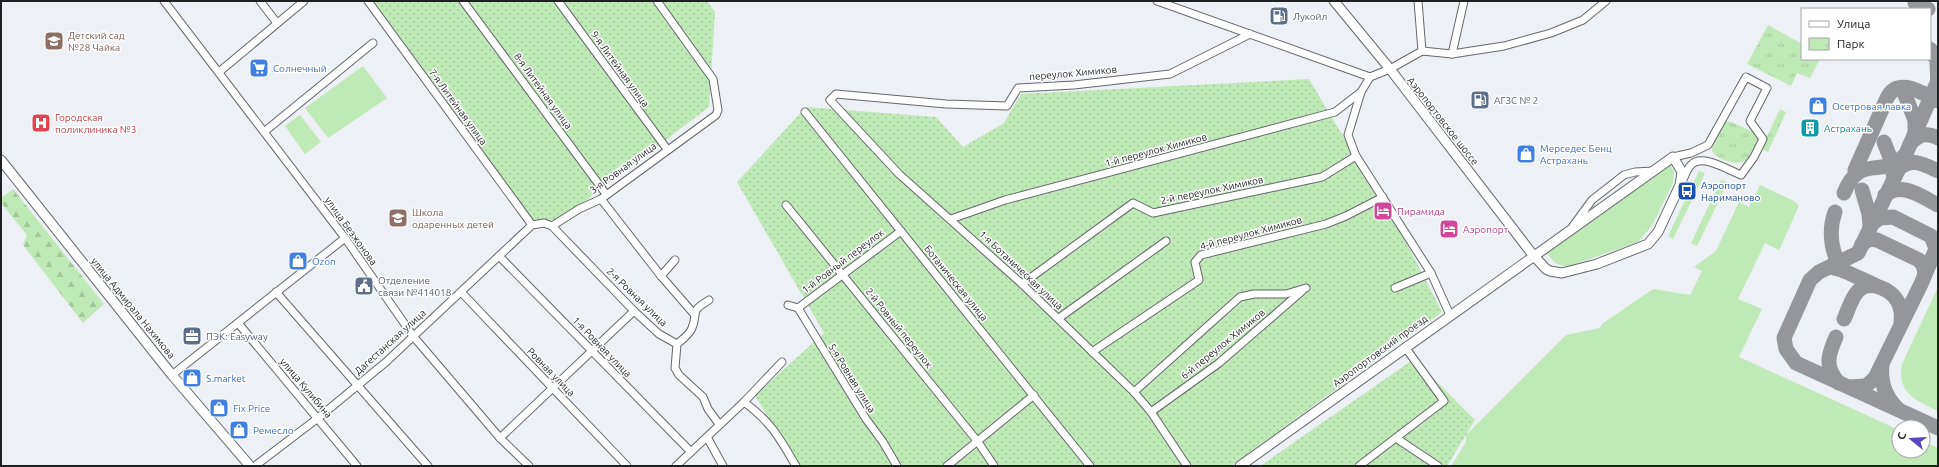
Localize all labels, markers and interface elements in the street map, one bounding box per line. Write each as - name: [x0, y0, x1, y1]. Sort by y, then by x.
- fuel station icon: Лукойл: [1268, 5, 1290, 27]
- legend: [1801, 8, 1931, 60]
- place label: Лукойл: [1293, 11, 1327, 22]
- text: Улица: [1837, 17, 1870, 30]
- street label: 9-я Литейная улица: [589, 29, 651, 109]
- school or university icon: Детский сад №28 Чайка: [43, 30, 65, 52]
- place label: Детский сад №28 Чайка: [68, 30, 125, 53]
- text: Парк: [1837, 37, 1865, 50]
- street label: 8-я Литейная улица: [512, 51, 574, 131]
- supermarket icon: Солнечный: [248, 57, 270, 79]
- place label: Солнечный: [273, 63, 327, 74]
- street label: переулок Химиков: [1029, 64, 1117, 82]
- street label: 7-я Литейная улица: [427, 67, 489, 147]
- street label: Аэропортовское шоссе: [1405, 75, 1481, 167]
- fuel station icon: АГЗС № 2: [1469, 89, 1491, 111]
- place label: АГЗС № 2: [1494, 95, 1538, 106]
- shop icon: Осетровая лавка: [1807, 95, 1829, 117]
- place label: Осетровая лавка: [1832, 101, 1911, 112]
- hospital icon: Городская поликлиника №3: [30, 112, 52, 134]
- place label: Городская поликлиника №3: [55, 112, 136, 135]
- building icon: Астрахань: [1799, 117, 1821, 139]
- place label: Астрахань: [1824, 123, 1872, 134]
- street label: 1-й переулок Химиков: [1104, 131, 1208, 169]
- street label: 3-я Ровная улица: [588, 140, 658, 196]
- shop icon: Мерседес Бенц Астрахань: [1515, 143, 1537, 165]
- place label: Мерседес Бенц Астрахань: [1540, 143, 1612, 166]
- street label: 2-й переулок Химиков: [1160, 174, 1264, 206]
- bus stop icon: Аэропорт Нариманово: [1676, 180, 1698, 202]
- place label: Аэропорт Нариманово: [1701, 180, 1761, 203]
- street label: улица Безжонова: [323, 195, 379, 267]
- hotel icon: Пирамида: [1372, 200, 1394, 222]
- place label: Пирамида: [1397, 206, 1445, 217]
- school or university icon: Школа одаренных детей: [387, 207, 409, 229]
- place label: Школа одаренных детей: [412, 207, 494, 230]
- street label: 4-й переулок Химиков: [1199, 214, 1303, 252]
- hotel icon: Аэропорт: [1438, 218, 1460, 240]
- place label: Аэропорт: [1463, 224, 1509, 235]
- street label: 1-й Ровный переулок: [800, 227, 886, 295]
- street label: 1-я Ботаническая улица: [977, 228, 1065, 312]
- street label: Ботаническая улица: [922, 243, 990, 323]
- shop icon: Ozon: [287, 250, 309, 272]
- street label: улица Адмирала Нахимова: [89, 255, 177, 361]
- place label: Ozon: [312, 256, 336, 267]
- street label: 2-я Ровная улица: [605, 265, 669, 329]
- public building icon: Отделение связи №414018: [353, 275, 375, 297]
- place label: Отделение связи №414018: [378, 275, 452, 298]
- street label: 2-й Ровный переулок: [863, 286, 935, 370]
- street label: Дагестанская улица: [352, 307, 428, 377]
- street label: 6-й переулок Химиков: [1179, 307, 1267, 381]
- street label: Аэропортовский проезд: [1331, 313, 1429, 389]
- street label: 1-я Ровная улица: [570, 315, 634, 379]
- office icon: ПЭК: Easyway: [181, 325, 203, 347]
- place label: ПЭК: Easyway: [206, 331, 268, 342]
- street label: 5-я Ровная улица: [826, 341, 878, 415]
- street label: Ровная улица: [525, 345, 577, 399]
- street label: улица Кулибина: [278, 356, 334, 420]
- shop icon: S.market: [181, 367, 203, 389]
- place label: S.market: [206, 373, 246, 384]
- shop icon: Fix Price: [208, 397, 230, 419]
- place label: Fix Price: [233, 403, 270, 414]
- shop icon: Ремесло: [228, 419, 250, 441]
- north arrow: [1891, 419, 1931, 459]
- place label: Ремесло: [253, 425, 294, 436]
- text: С: [1895, 431, 1908, 441]

